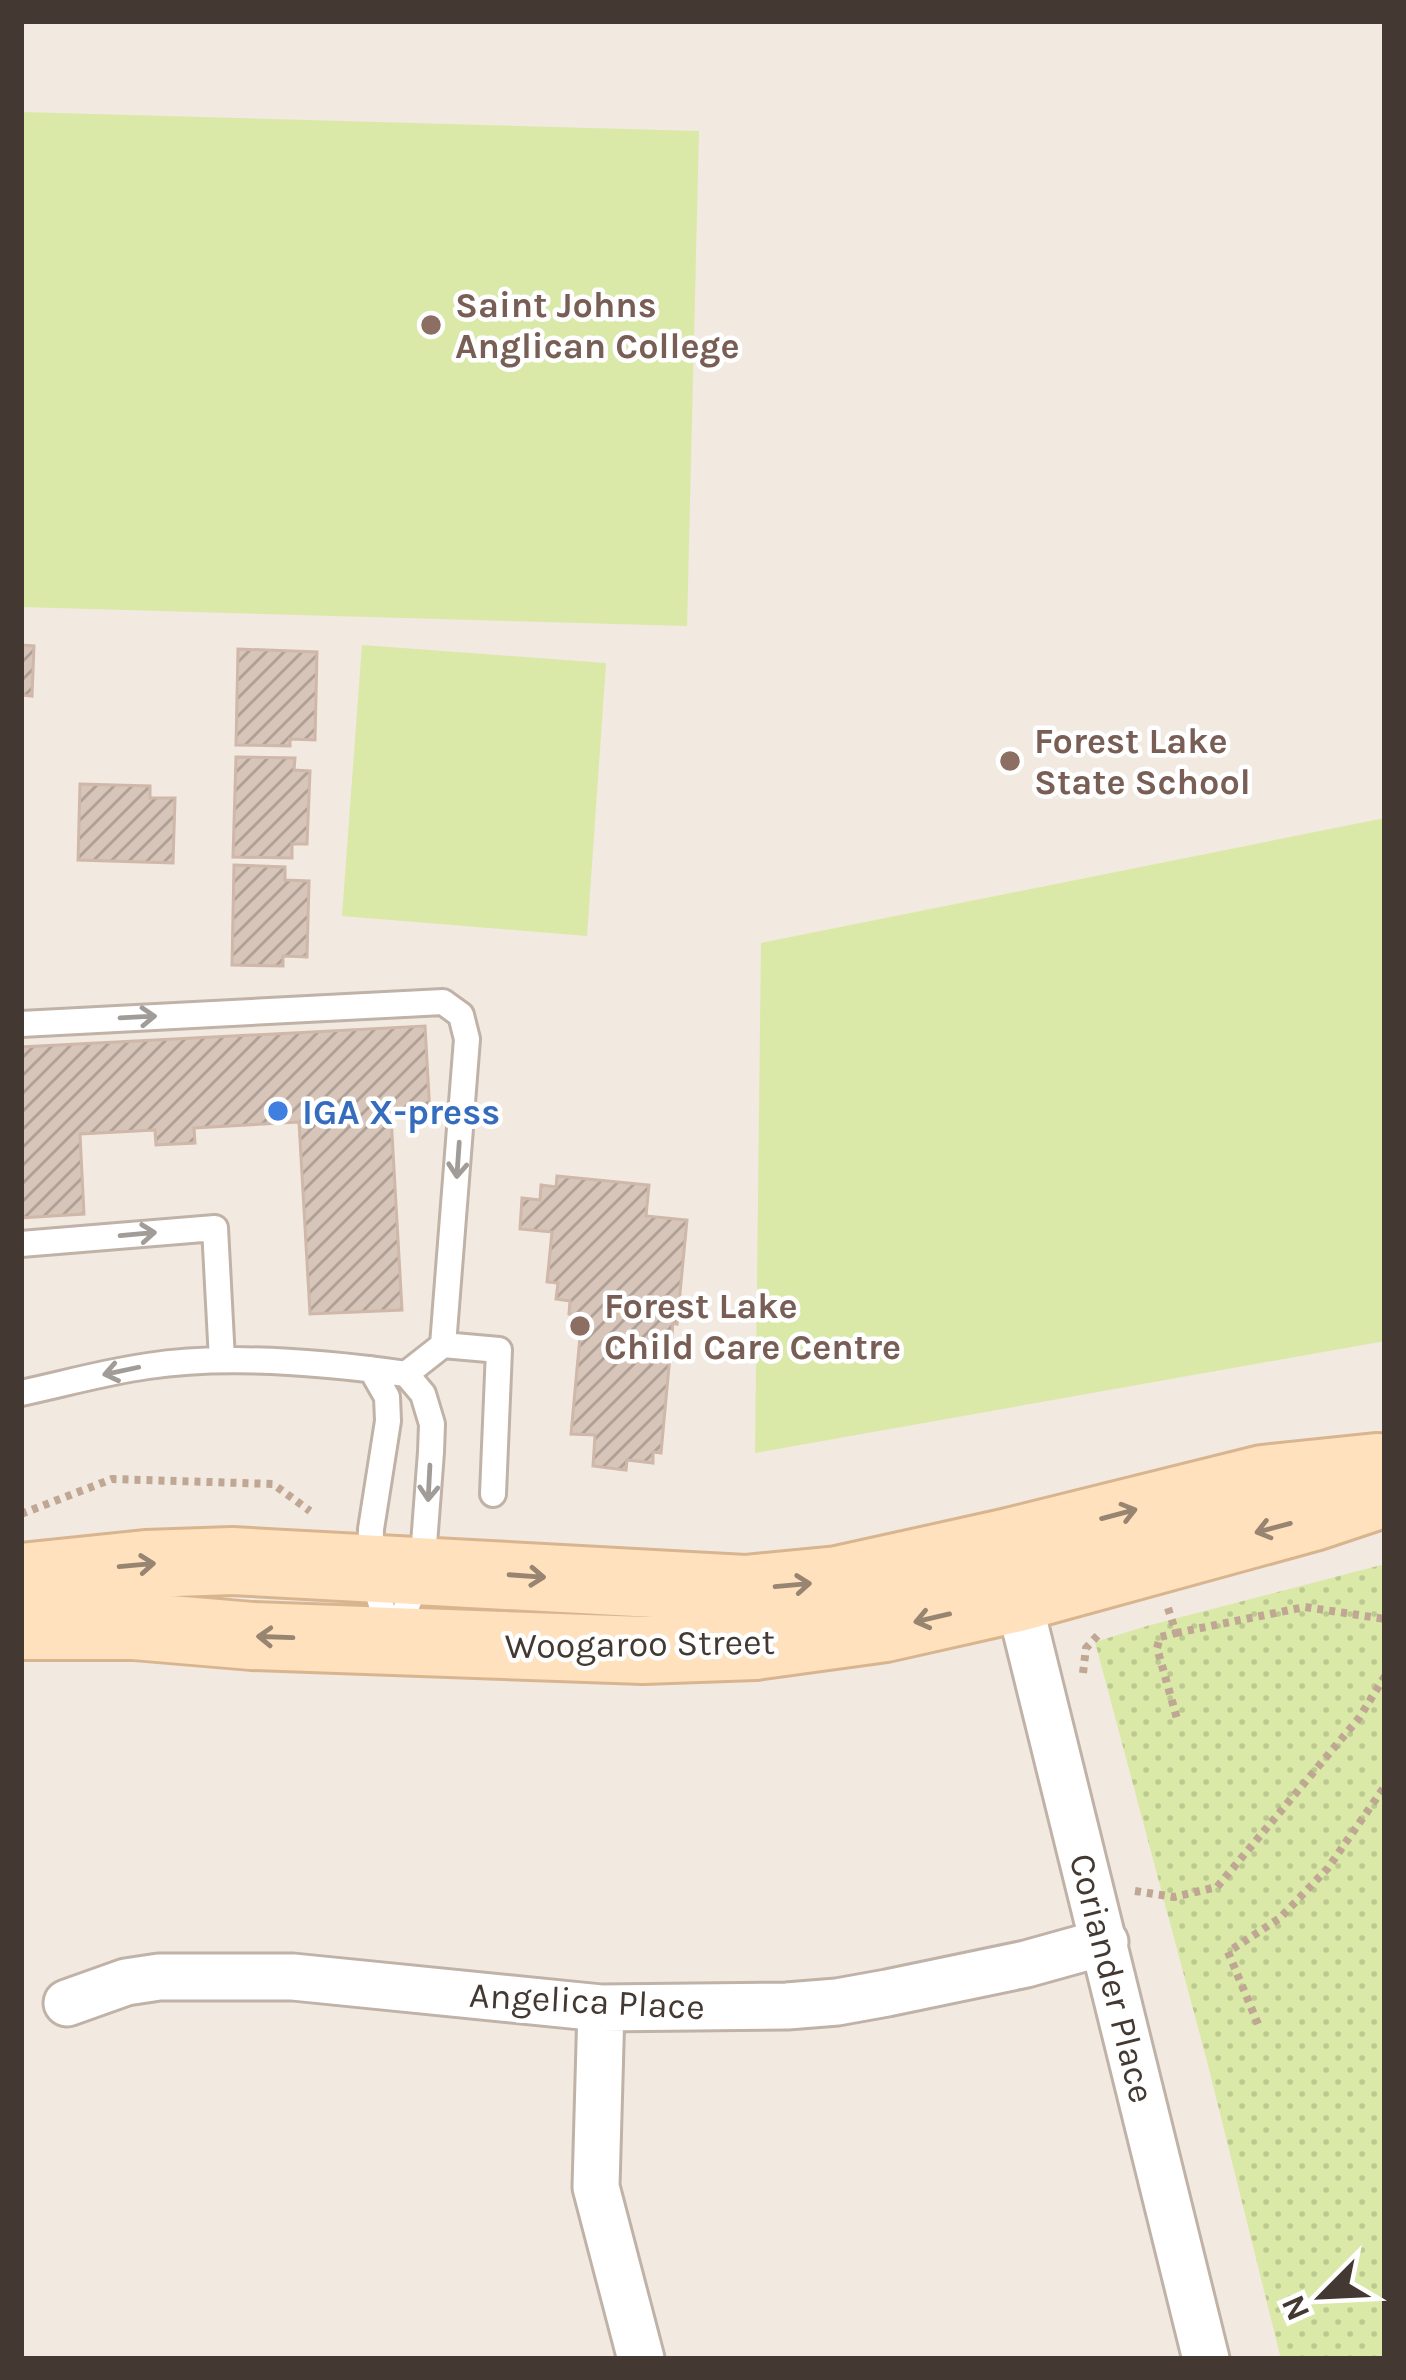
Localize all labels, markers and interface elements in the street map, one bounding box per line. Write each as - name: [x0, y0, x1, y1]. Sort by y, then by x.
- place label: Saint Johns Anglican College: [455, 284, 740, 368]
- marker: Saint Johns Anglican College: [418, 312, 444, 338]
- place label: Forest Lake State School: [1034, 720, 1251, 803]
- marker: Forest Lake State School: [997, 748, 1023, 774]
- one-way arrow: [118, 1006, 157, 1029]
- place label: IGA X-press: [302, 1091, 500, 1133]
- marker: IGA X-press: [265, 1098, 291, 1124]
- one-way arrow: [446, 1140, 469, 1179]
- one-way arrow: [118, 1223, 157, 1246]
- place label: Forest Lake Child Care Centre: [604, 1285, 901, 1368]
- marker: Forest Lake Child Care Centre: [567, 1313, 593, 1339]
- one-way arrow: [102, 1361, 140, 1384]
- one-way arrow: [417, 1463, 440, 1502]
- one-way arrow: [1099, 1501, 1137, 1523]
- one-way arrow: [1255, 1518, 1293, 1540]
- one-way arrow: [117, 1554, 156, 1577]
- one-way arrow: [507, 1565, 546, 1588]
- one-way arrow: [773, 1573, 812, 1596]
- one-way arrow: [913, 1607, 951, 1630]
- street label: Woogaroo Street: [505, 1621, 775, 1667]
- one-way arrow: [256, 1625, 295, 1648]
- street label: Coriander Place: [1061, 1849, 1163, 2107]
- street label: Angelica Place: [468, 1974, 706, 2028]
- north arrow: [1262, 2236, 1382, 2356]
- text: N: [1273, 2289, 1318, 2326]

